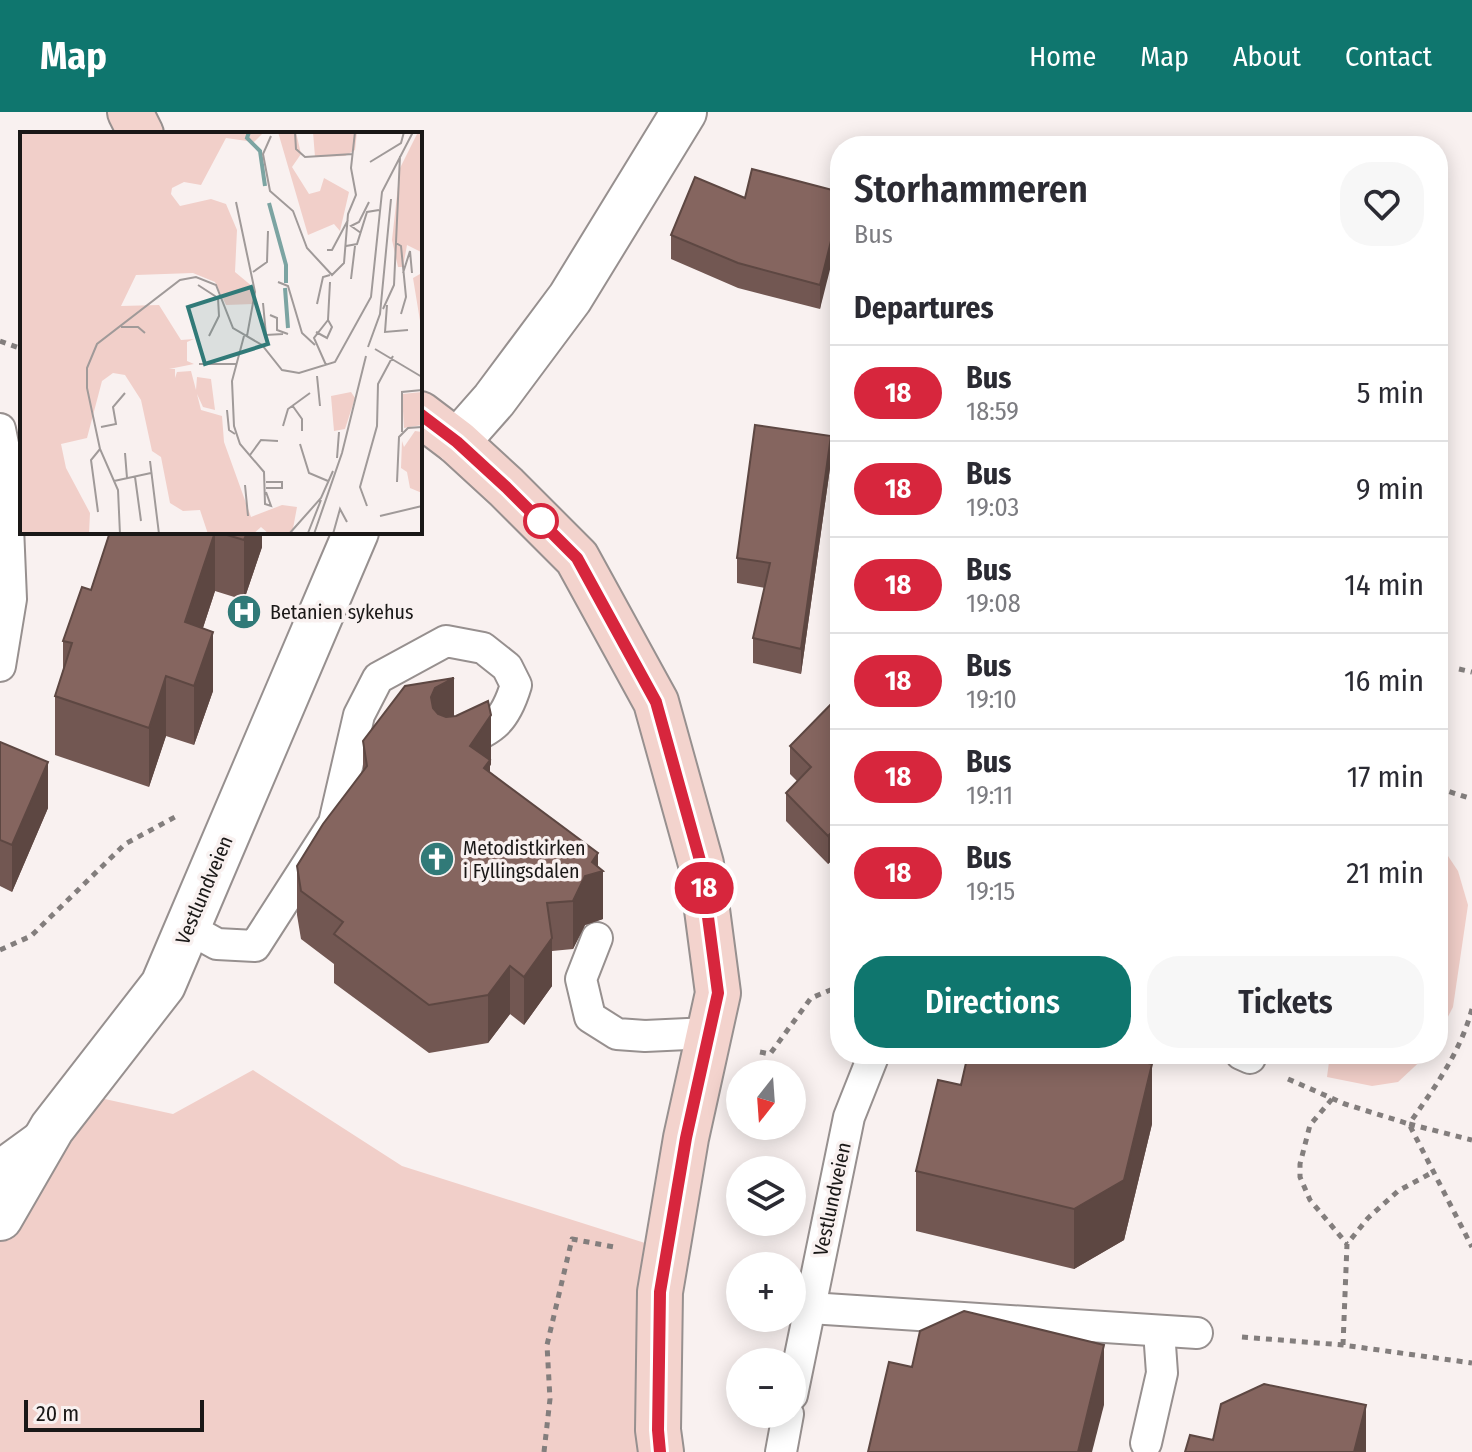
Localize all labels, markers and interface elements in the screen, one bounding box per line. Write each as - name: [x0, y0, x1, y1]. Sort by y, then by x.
- text: Map: [40, 33, 107, 79]
- text: Home: [1029, 40, 1096, 73]
- text: Map: [1140, 40, 1189, 73]
- text: About: [1233, 40, 1301, 73]
- text: Contact: [1345, 40, 1432, 73]
- inset map: [20, 132, 422, 534]
- button: heart: [1340, 162, 1424, 246]
- text: Storhammeren: [854, 166, 1088, 212]
- text: Bus: [854, 219, 893, 250]
- text: Departures: [854, 290, 994, 326]
- text: Bus: [966, 360, 1011, 396]
- text: 5 min: [1357, 375, 1424, 411]
- text: 18: [885, 376, 911, 409]
- text: 18:59: [966, 396, 1019, 427]
- text: Bus: [966, 456, 1011, 492]
- text: 9 min: [1356, 471, 1424, 507]
- text: 18: [885, 472, 911, 505]
- text: 19:03: [966, 492, 1019, 523]
- unlabelled marker: [524, 504, 558, 538]
- text: Bus: [966, 552, 1011, 588]
- text: 14 min: [1344, 567, 1424, 603]
- text: 18: [885, 568, 911, 601]
- text: 19:08: [966, 588, 1021, 619]
- hospital icon: Betanien sykehus: [225, 593, 263, 631]
- place label: Betanien sykehus: [270, 600, 413, 624]
- text: Bus: [966, 648, 1011, 684]
- text: 16 min: [1344, 663, 1424, 699]
- text: 18: [885, 664, 911, 697]
- text: 19:10: [966, 684, 1017, 715]
- text: Bus: [966, 744, 1011, 780]
- text: 17 min: [1347, 759, 1424, 795]
- text: 18: [885, 760, 911, 793]
- text: 19:11: [966, 780, 1013, 811]
- street label: Vestlundveien: [170, 832, 238, 948]
- place label: Metodistkirken i Fyllingsdalen: [463, 836, 586, 883]
- church icon: Metodistkirken i Fyllingsdalen: [418, 840, 456, 878]
- text: Bus: [966, 840, 1011, 876]
- text: 21 min: [1346, 855, 1424, 891]
- text: 18: [885, 856, 911, 889]
- line badge: 18: [668, 862, 740, 914]
- text: 18: [691, 871, 717, 904]
- text: 19:15: [966, 876, 1015, 907]
- button: Directions: [854, 956, 1131, 1048]
- button: Tickets: [1147, 956, 1424, 1048]
- north arrow: [726, 1060, 806, 1140]
- map controls: [726, 1060, 806, 1428]
- street label: Vestlundveien: [808, 1140, 856, 1258]
- button: layers: [726, 1156, 806, 1236]
- button: +: [726, 1252, 806, 1332]
- button: −: [726, 1348, 806, 1428]
- scale bar: [24, 1396, 204, 1432]
- text: 20 m: [36, 1400, 79, 1427]

